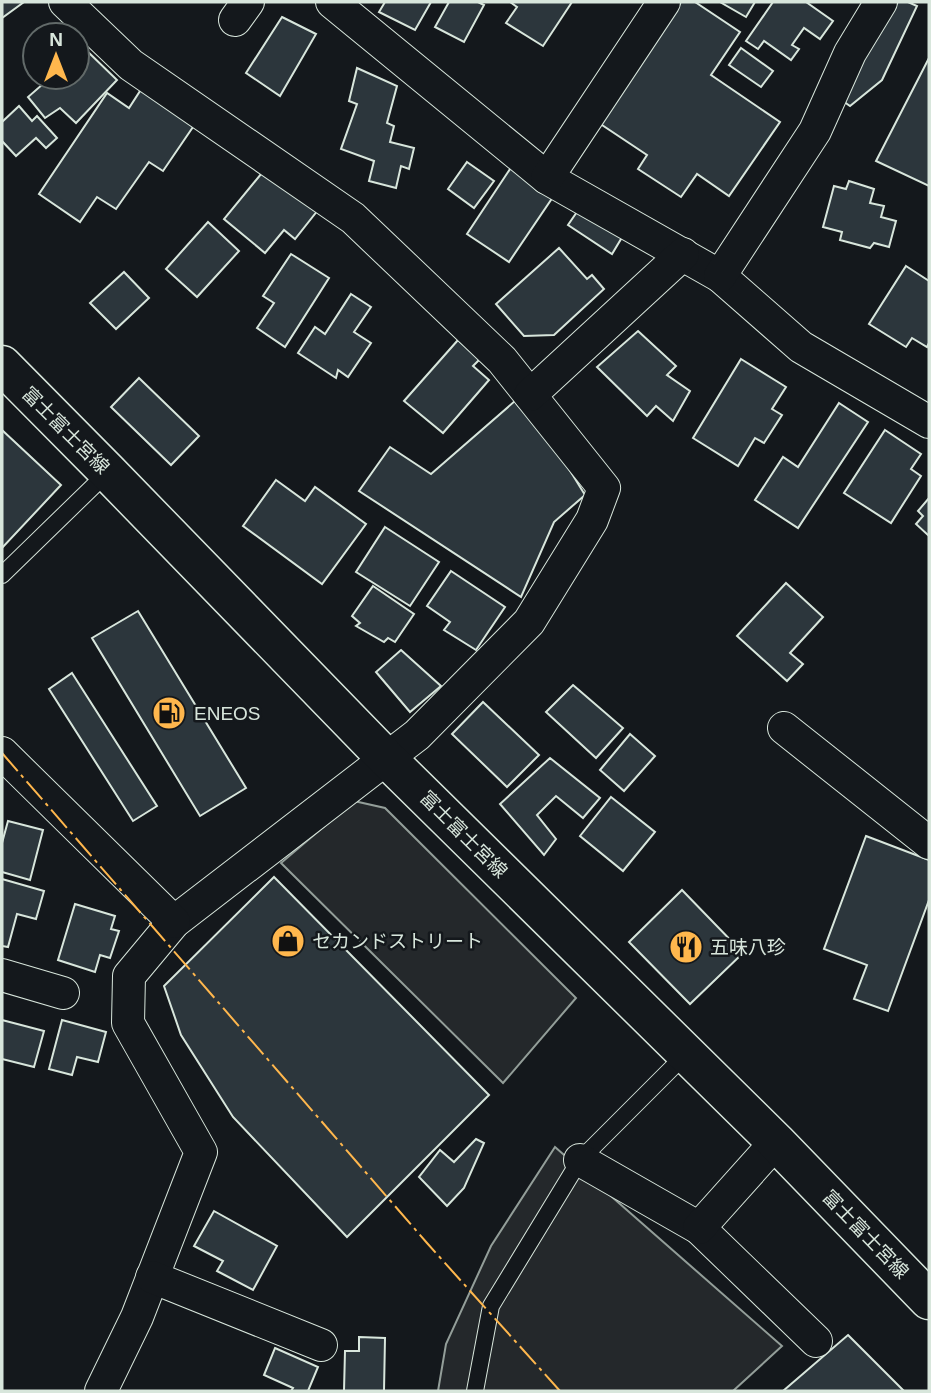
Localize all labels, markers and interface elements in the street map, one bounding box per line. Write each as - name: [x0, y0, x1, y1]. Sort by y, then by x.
- north arrow: [21, 21, 91, 91]
- text: N: [49, 29, 63, 50]
- street label: 富士富士宮線: [18, 383, 113, 478]
- fuel station icon: ENEOS: [150, 694, 188, 732]
- place label: ENEOS: [194, 703, 261, 724]
- street label: 富士富士宮線: [416, 787, 511, 882]
- shop icon: セカンドストリート: [269, 922, 307, 960]
- restaurant icon: 五味八珍: [667, 928, 705, 966]
- place label: セカンドストリート: [312, 931, 483, 952]
- place label: 五味八珍: [710, 937, 786, 958]
- street label: 富士富士宮線: [818, 1186, 913, 1283]

